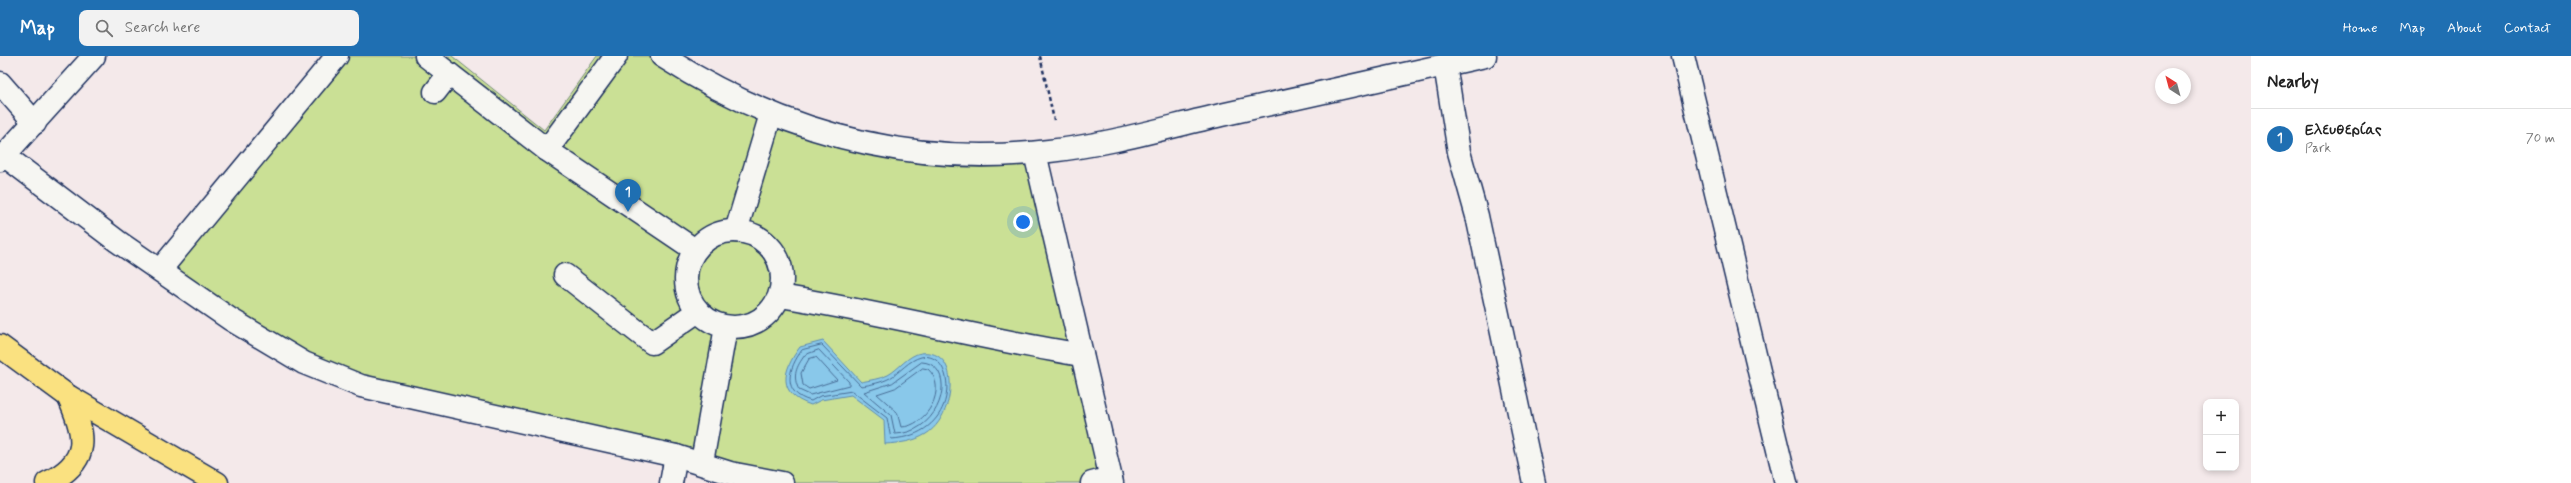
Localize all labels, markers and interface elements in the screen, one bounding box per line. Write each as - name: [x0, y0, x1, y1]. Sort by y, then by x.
- search box: [79, 10, 359, 46]
- text: Map: [20, 16, 55, 41]
- icon: search: [93, 17, 115, 39]
- text: Search here: [125, 18, 200, 38]
- text: Home: [2343, 19, 2377, 37]
- text: Map: [2399, 19, 2425, 37]
- text: About: [2447, 19, 2482, 37]
- text: Contact: [2504, 19, 2551, 37]
- north arrow: [2155, 68, 2191, 104]
- text: Nearby: [2267, 71, 2319, 93]
- text: Ελευθερίας: [2305, 120, 2382, 140]
- text: 1: [2277, 130, 2283, 147]
- text: 70 m: [2526, 130, 2555, 147]
- text: Park: [2305, 140, 2331, 157]
- pin: 1: [615, 179, 641, 212]
- your location: [1013, 212, 1033, 232]
- map controls: [2203, 399, 2239, 471]
- button: +: [2203, 399, 2239, 435]
- button: −: [2203, 435, 2239, 471]

